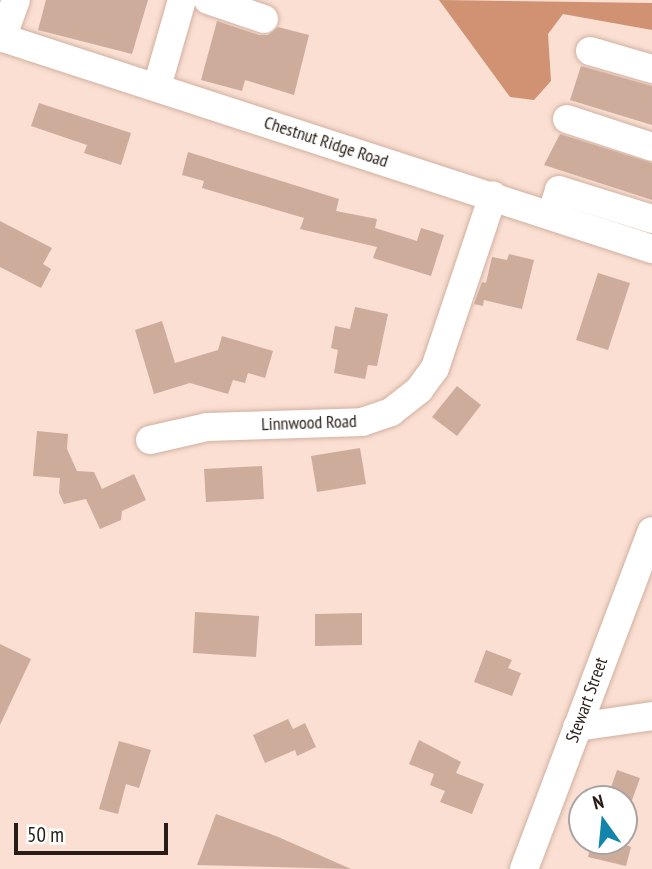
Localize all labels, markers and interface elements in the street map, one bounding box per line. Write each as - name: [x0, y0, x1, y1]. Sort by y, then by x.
- street label: Chestnut Ridge Road: [261, 112, 391, 172]
- street label: Linnwood Road: [261, 411, 357, 435]
- street label: Stewart Street: [562, 654, 612, 746]
- north arrow: [568, 785, 638, 855]
- text: N: [590, 789, 606, 815]
- scale bar: [18, 810, 172, 854]
- text: 50 m: [27, 821, 64, 848]

